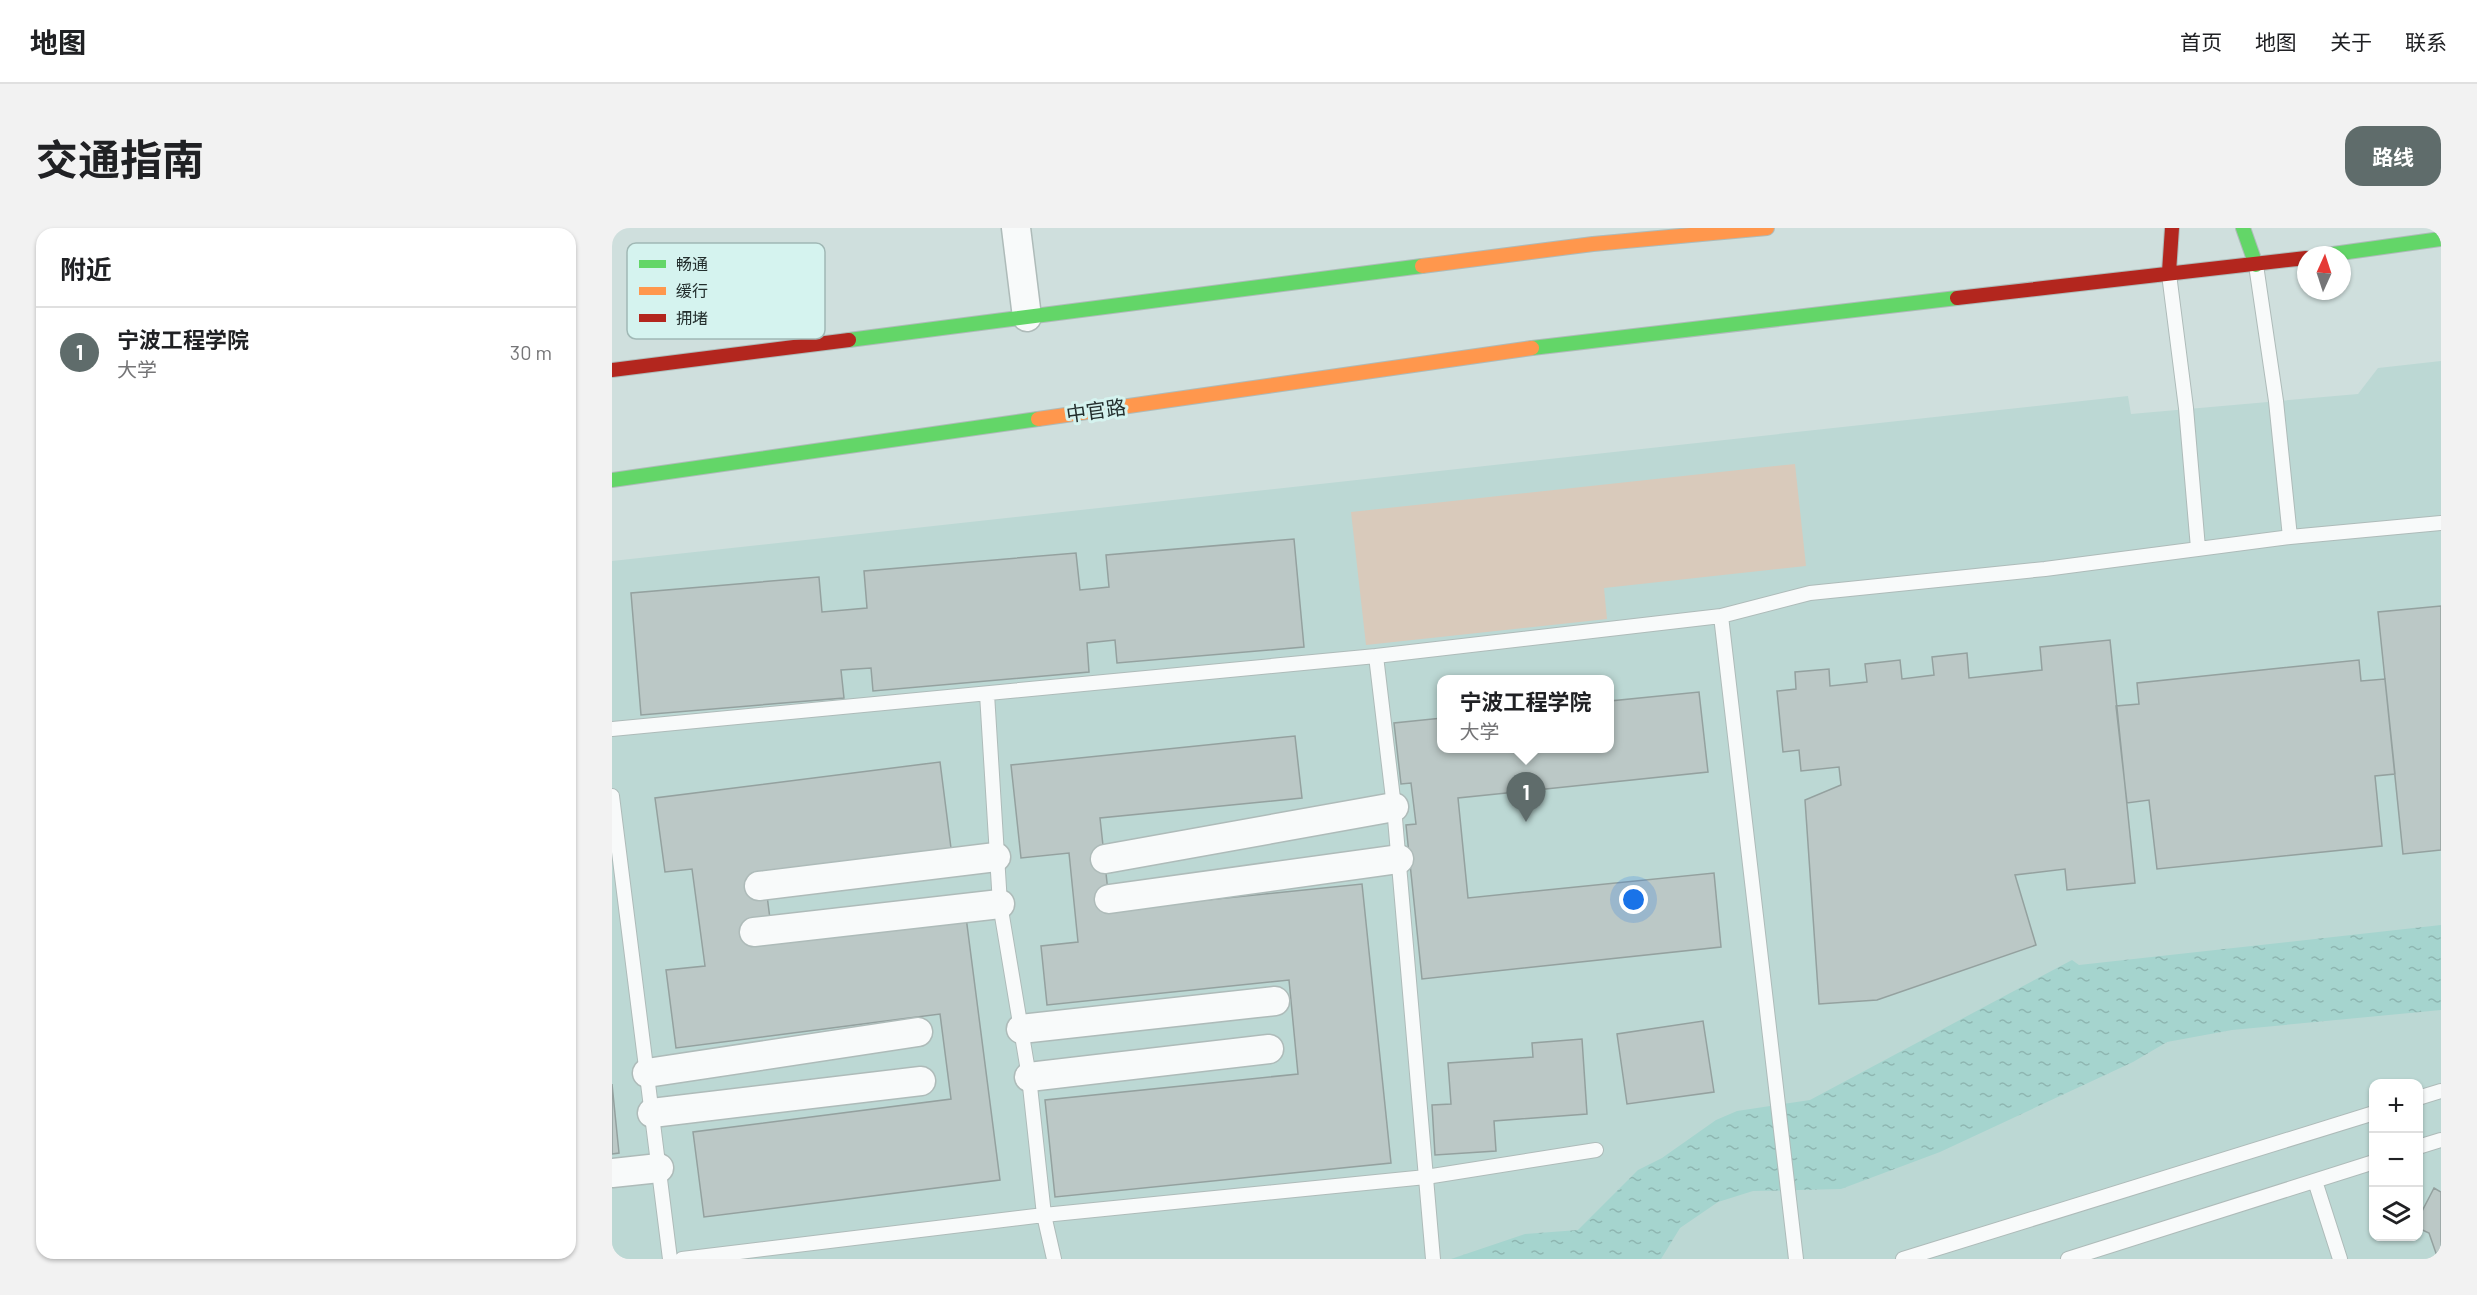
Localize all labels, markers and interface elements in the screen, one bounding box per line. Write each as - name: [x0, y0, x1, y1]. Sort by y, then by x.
- text: 地图: [30, 25, 86, 59]
- text: 首页: [2180, 29, 2222, 54]
- text: 地图: [2255, 29, 2297, 54]
- text: 关于: [2330, 29, 2372, 54]
- text: 联系: [2405, 29, 2447, 54]
- button: 路线: [2345, 126, 2441, 186]
- text: 交通指南: [36, 133, 204, 183]
- legend: [627, 243, 825, 339]
- north arrow: [2297, 246, 2351, 300]
- text: 附近: [60, 253, 112, 284]
- text: 畅通: [676, 254, 708, 273]
- text: 缓行: [676, 281, 708, 300]
- text: 拥堵: [676, 308, 708, 327]
- text: 宁波工程学院: [117, 326, 249, 352]
- text: 1: [76, 340, 83, 364]
- text: 30 m: [510, 340, 552, 364]
- text: 大学: [117, 357, 157, 381]
- street label: 中官路: [1064, 394, 1127, 426]
- popup: [1437, 675, 1614, 753]
- text: 宁波工程学院: [1459, 688, 1592, 714]
- text: 大学: [1459, 719, 1499, 743]
- pin: 1: [1506, 772, 1546, 822]
- your location: [1619, 885, 1648, 914]
- map controls: [2369, 1079, 2423, 1241]
- button: +: [2369, 1079, 2423, 1133]
- button: −: [2369, 1133, 2423, 1187]
- button: layers: [2369, 1187, 2423, 1241]

